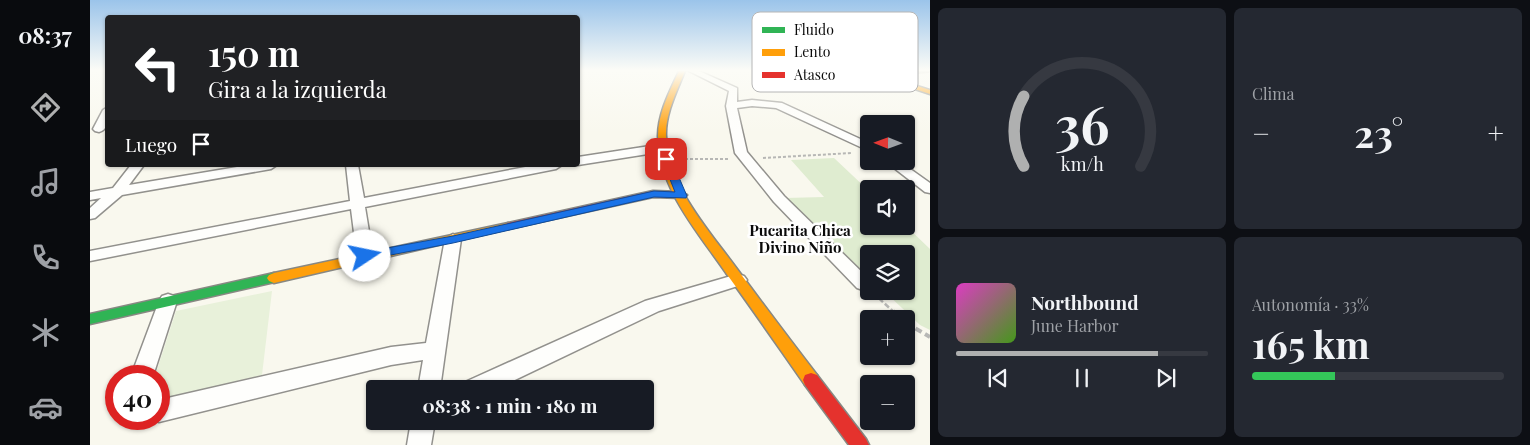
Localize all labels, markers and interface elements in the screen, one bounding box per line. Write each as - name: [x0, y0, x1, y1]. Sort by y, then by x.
- legend: [752, 12, 918, 92]
- text: 08:37: [18, 20, 72, 50]
- text: Fluido: [794, 20, 834, 39]
- text: 150 m: [208, 29, 299, 76]
- icon: left: [125, 35, 190, 100]
- text: Lento: [794, 42, 831, 61]
- text: Atasco: [793, 65, 836, 84]
- text: Gira a la izquierda: [208, 74, 387, 104]
- text: Clima: [1252, 83, 1294, 104]
- text: 36: [1055, 89, 1109, 158]
- icon: directions: [28, 90, 63, 125]
- text: 23°: [1354, 107, 1403, 158]
- text: −: [1252, 114, 1270, 151]
- text: +: [1488, 114, 1504, 151]
- north arrow: [860, 115, 915, 170]
- map controls: [860, 115, 915, 430]
- icon: arrive: [187, 130, 215, 158]
- text: Luego: [125, 131, 177, 157]
- pin: [645, 138, 687, 180]
- icon: arrive: [652, 145, 680, 173]
- text: km/h: [1061, 152, 1104, 175]
- icon: music: [28, 165, 63, 200]
- button: sound: [860, 180, 915, 235]
- district label: Pucarita Chica Divino Niño: [749, 220, 851, 257]
- position arrow: [338, 229, 390, 281]
- icon: phone: [28, 240, 63, 275]
- button: layers: [860, 245, 915, 300]
- text: Northbound: [1031, 289, 1139, 315]
- text: Autonomía · 33%: [1252, 294, 1369, 315]
- button: +: [860, 310, 915, 365]
- icon: climate: [28, 315, 63, 350]
- text: June Harbor: [1031, 315, 1119, 336]
- text: 165 km: [1252, 318, 1370, 369]
- icon: previous: [984, 364, 1012, 392]
- icon: pause: [1068, 364, 1096, 392]
- icon: next: [1152, 364, 1180, 392]
- speed limit sign: 40: [105, 365, 170, 430]
- button: −: [860, 375, 915, 430]
- icon: car: [28, 390, 63, 425]
- text: 08:38 · 1 min · 180 m: [423, 392, 598, 418]

